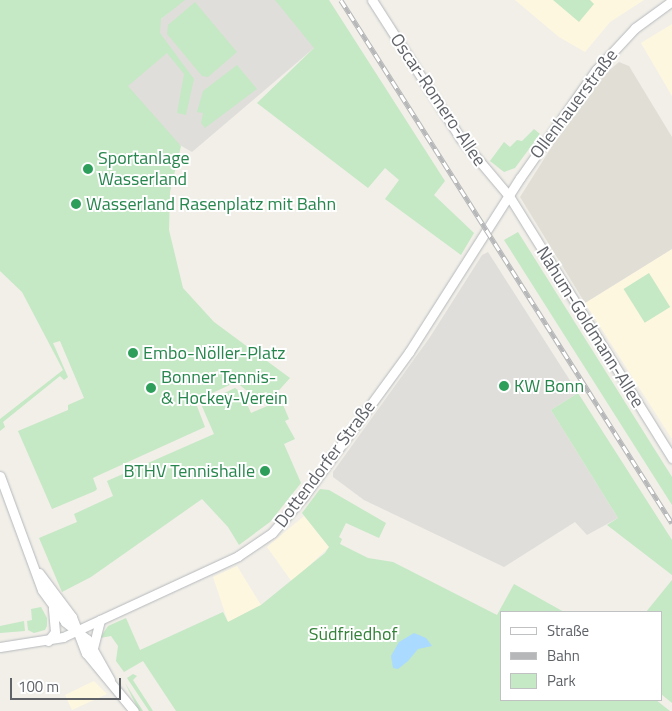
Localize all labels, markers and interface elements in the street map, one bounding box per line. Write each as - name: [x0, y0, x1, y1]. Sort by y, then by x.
- street label: Oscar-Romero-Allee: [386, 30, 490, 170]
- street label: Ollenhauerstraße: [526, 45, 622, 163]
- place label: Sportanlage Wasserland: [98, 148, 189, 190]
- marker: Sportanlage Wasserland: [82, 163, 94, 175]
- place label: Wasserland Rasenplatz mit Bahn: [86, 193, 336, 215]
- marker: Wasserland Rasenplatz mit Bahn: [70, 198, 82, 210]
- street label: Nahum-Goldmann-Allee: [532, 242, 648, 412]
- place label: Embo-Nöller-Platz: [143, 342, 285, 364]
- marker: Embo-Nöller-Platz: [127, 347, 139, 359]
- place label: Bonner Tennis- & Hockey-Verein: [161, 367, 288, 409]
- place label: KW Bonn: [514, 375, 584, 397]
- marker: KW Bonn: [498, 380, 510, 392]
- marker: Bonner Tennis- & Hockey-Verein: [145, 382, 157, 394]
- street label: Dottendorfer Straße: [270, 396, 380, 532]
- place label: BTHV Tennishalle: [123, 460, 255, 482]
- marker: BTHV Tennishalle: [259, 465, 271, 477]
- legend: [500, 611, 662, 701]
- text: Straße: [547, 619, 589, 642]
- park label: Südfriedhof: [309, 623, 397, 645]
- text: Bahn: [547, 644, 580, 667]
- scale bar: [12, 668, 124, 700]
- text: Park: [547, 669, 576, 692]
- text: 100 m: [18, 675, 59, 698]

